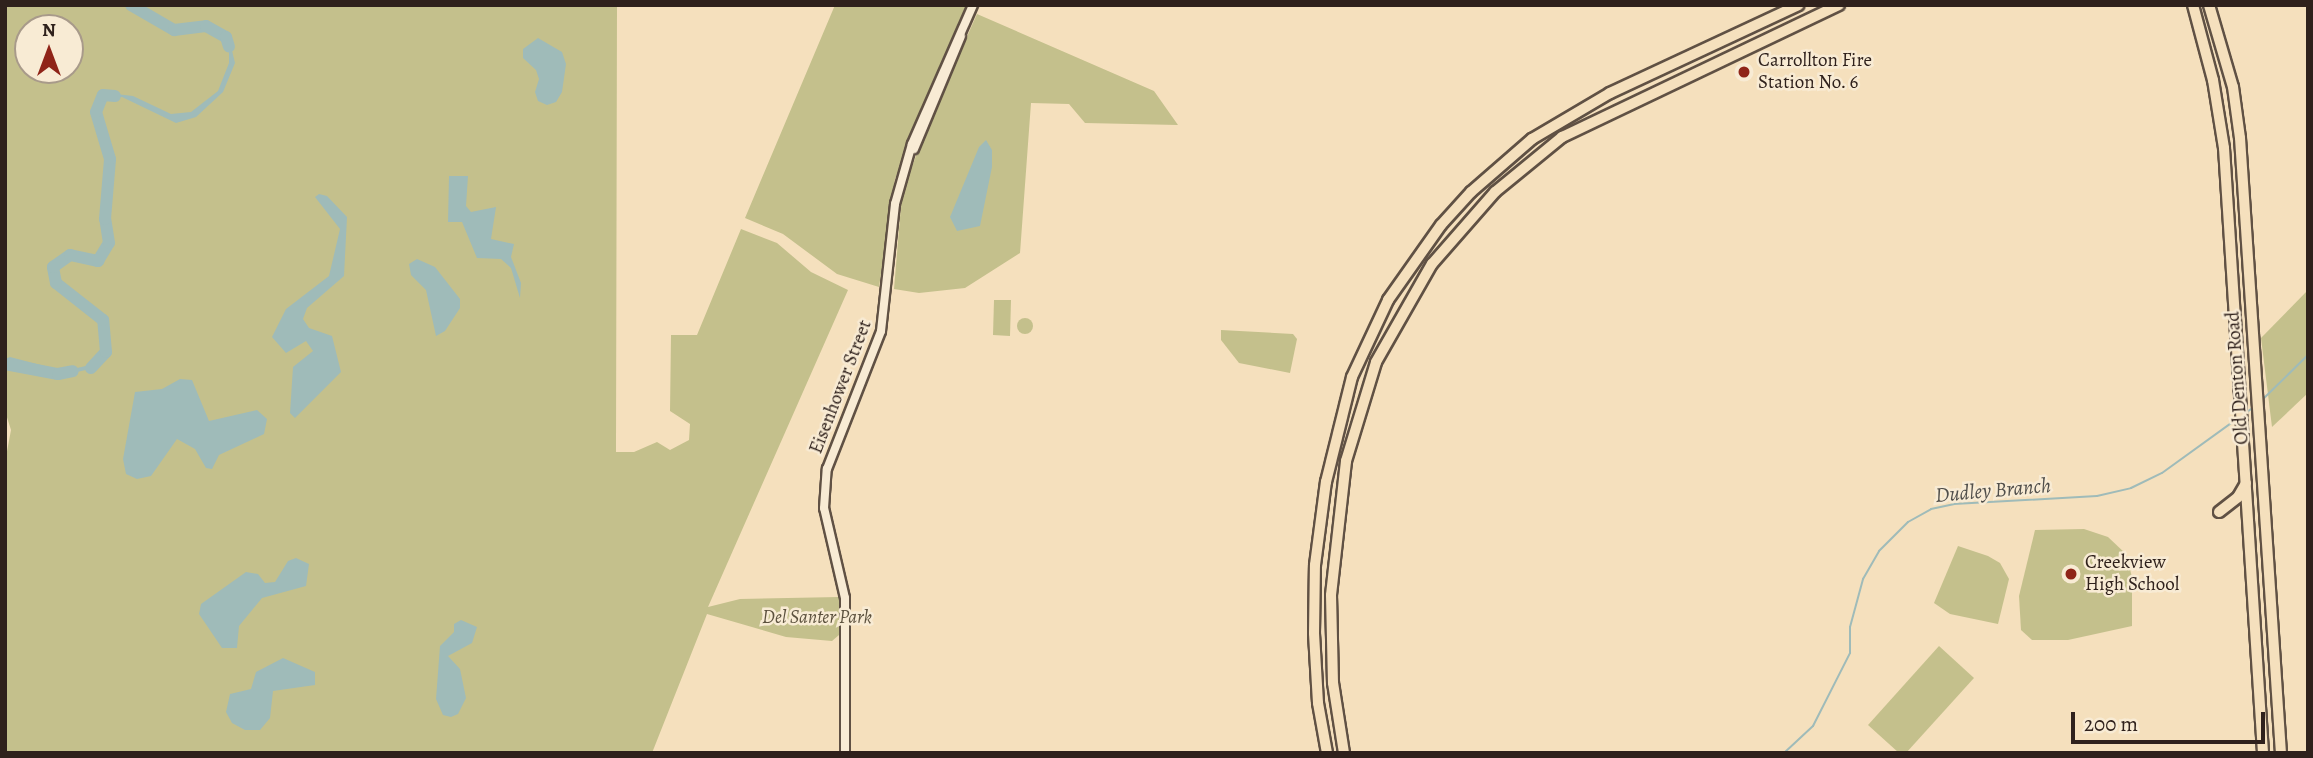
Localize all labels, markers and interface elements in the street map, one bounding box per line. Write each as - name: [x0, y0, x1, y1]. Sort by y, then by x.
- north arrow: [14, 14, 84, 84]
- text: N: [42, 17, 56, 43]
- place label: Carrollton Fire Station No. 6: [1758, 50, 1872, 94]
- marker: Carrollton Fire Station No. 6: [1736, 64, 1752, 80]
- street label: Old Denton Road: [2222, 311, 2254, 445]
- street label: Eisenhower Street: [805, 317, 877, 457]
- water label: Dudley Branch: [1934, 472, 2052, 508]
- place label: Creekview High School: [2085, 552, 2179, 596]
- marker: Creekview High School: [2063, 566, 2079, 582]
- park label: Del Santer Park: [762, 607, 872, 629]
- scale bar: [2075, 698, 2269, 742]
- text: 200 m: [2084, 710, 2138, 738]

